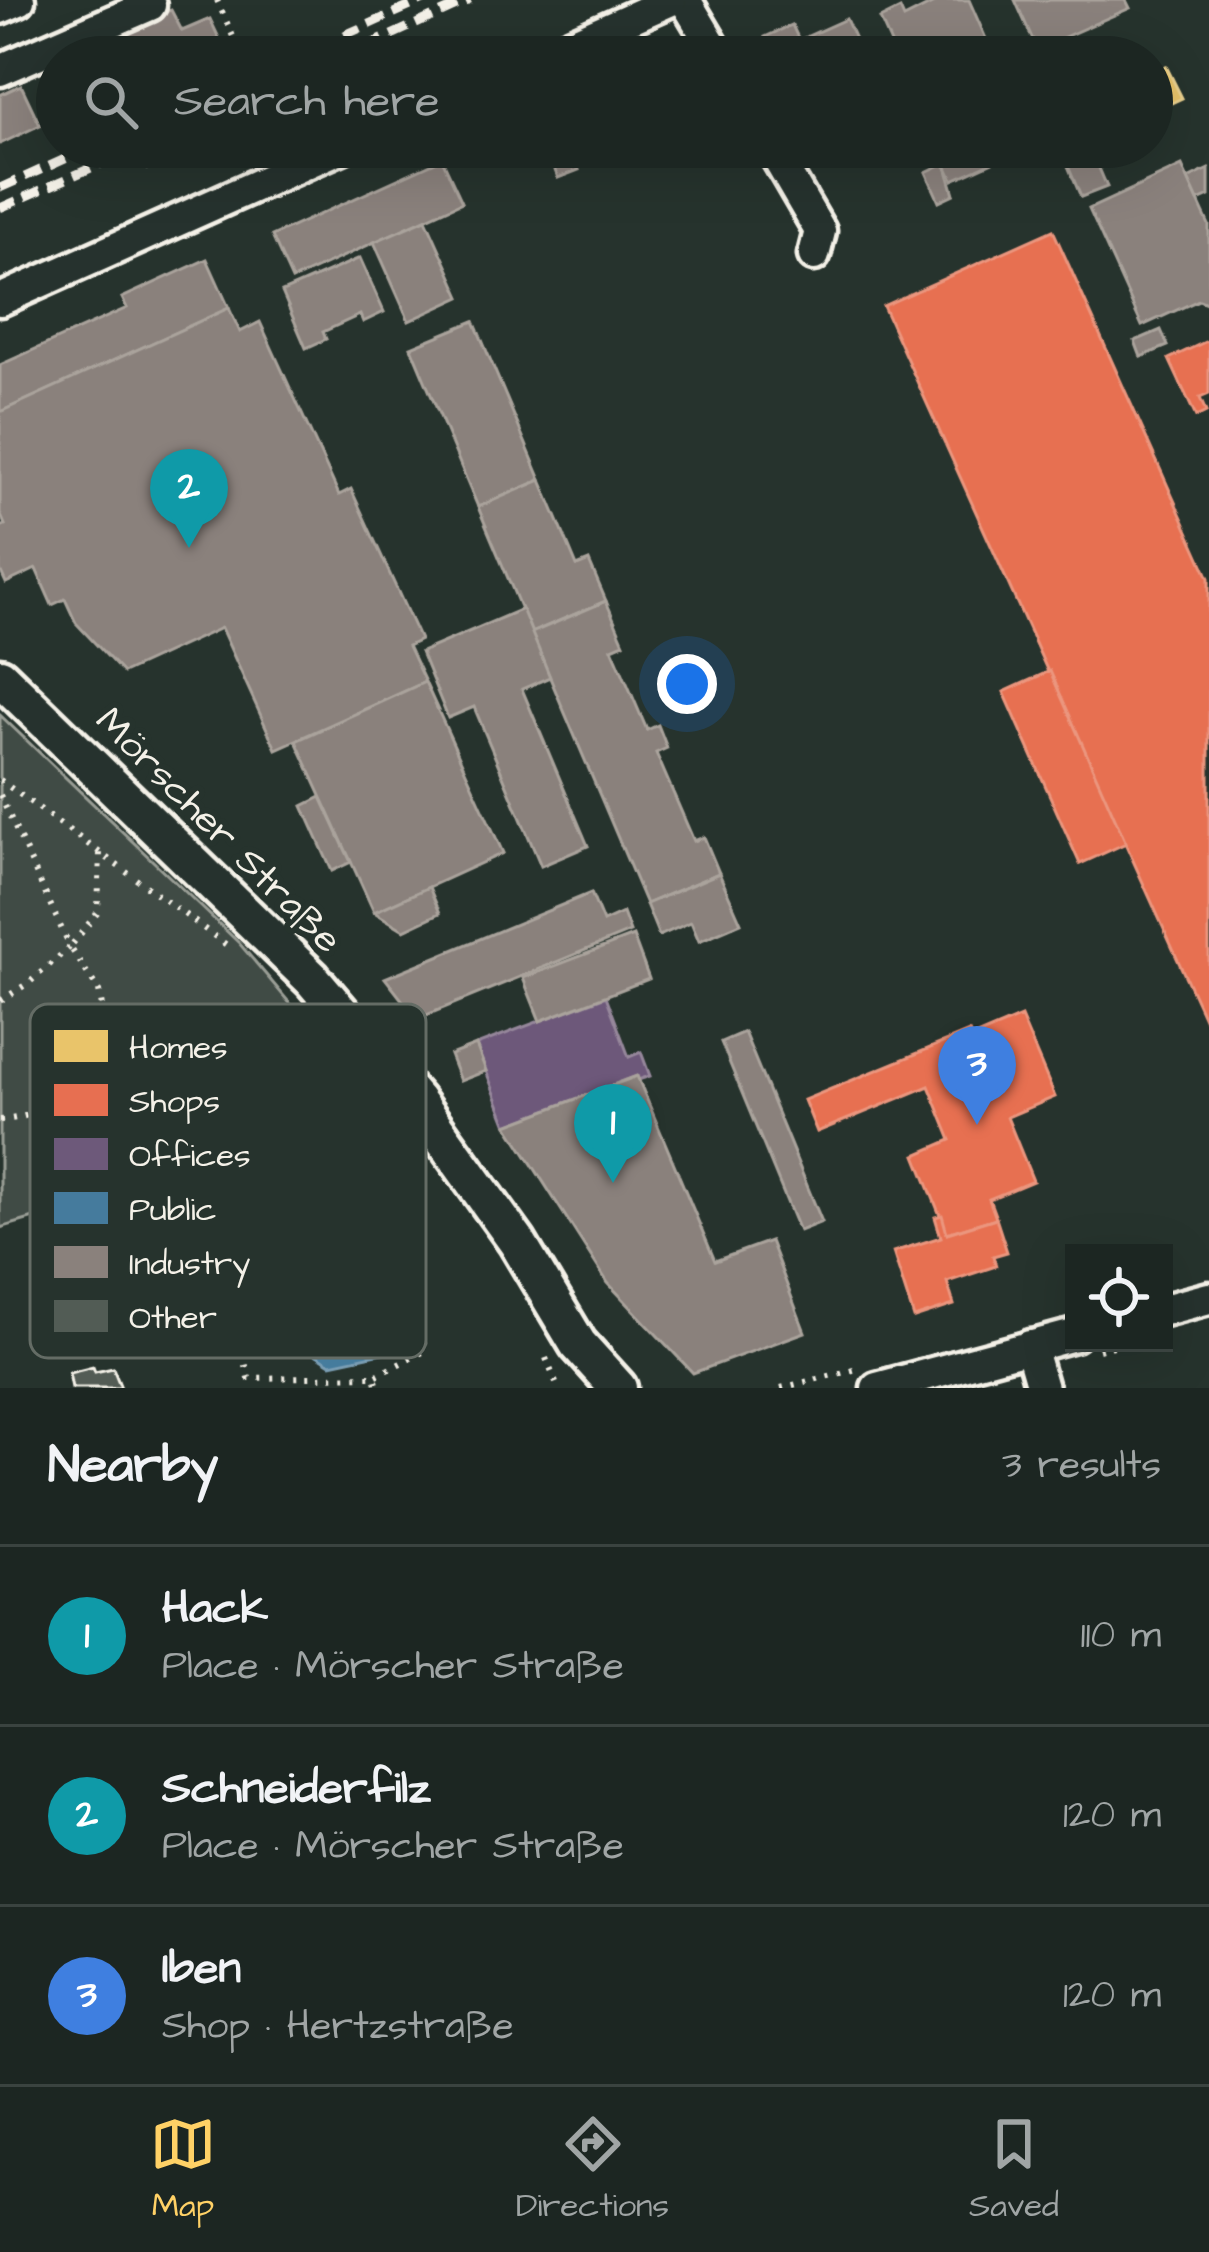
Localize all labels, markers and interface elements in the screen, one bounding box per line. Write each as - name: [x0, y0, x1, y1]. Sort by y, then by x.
- search box: [36, 36, 1173, 168]
- icon: search: [78, 69, 144, 135]
- text: Search here: [174, 71, 440, 133]
- pin: 2: [150, 449, 228, 548]
- your location: [657, 654, 717, 714]
- street label: Mörscher Straße: [83, 696, 353, 966]
- legend: [30, 1004, 426, 1358]
- text: Homes: [129, 1025, 228, 1071]
- pin: 3: [938, 1026, 1016, 1125]
- text: Shops: [129, 1079, 220, 1125]
- pin: 1: [574, 1084, 652, 1183]
- text: Offices: [129, 1133, 251, 1179]
- text: Public: [129, 1187, 217, 1233]
- text: Industry: [129, 1241, 250, 1288]
- map controls: [1065, 1244, 1173, 1352]
- button: locate: [1065, 1244, 1173, 1352]
- text: Other: [129, 1295, 217, 1341]
- text: Nearby: [48, 1431, 218, 1502]
- text: 3 results: [1002, 1439, 1161, 1493]
- text: Hack: [162, 1578, 268, 1640]
- text: 1: [85, 1609, 90, 1663]
- text: 110 m: [1080, 1609, 1161, 1663]
- text: Place · Mörscher Straße: [162, 1640, 624, 1694]
- text: Schneiderfilz: [162, 1758, 430, 1820]
- text: 2: [76, 1789, 98, 1843]
- text: 120 m: [1063, 1789, 1161, 1843]
- text: Place · Mörscher Straße: [162, 1820, 624, 1874]
- text: Iben: [162, 1938, 241, 2000]
- text: 3: [77, 1969, 97, 2023]
- text: 120 m: [1063, 1969, 1161, 2023]
- text: Shop · Hertzstraße: [162, 2000, 514, 2054]
- tab: Map: [150, 2111, 216, 2229]
- tab: Directions: [516, 2111, 669, 2229]
- tab: Saved: [969, 2111, 1059, 2229]

